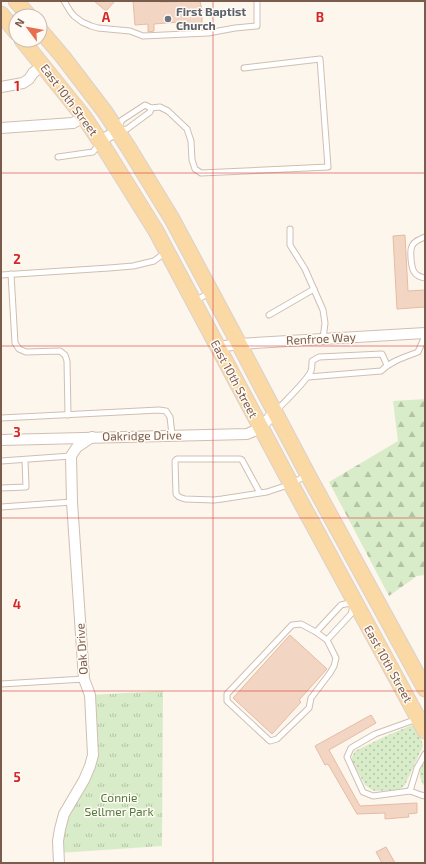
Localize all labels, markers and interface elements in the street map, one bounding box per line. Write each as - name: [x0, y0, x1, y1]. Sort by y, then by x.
- place label: First Baptist Church: [176, 4, 246, 32]
- north arrow: [8, 8, 48, 48]
- text: A: [102, 9, 111, 25]
- text: B: [316, 9, 324, 25]
- marker: First Baptist Church: [163, 14, 173, 24]
- text: N: [11, 16, 27, 29]
- street label: East 10th Street: [38, 61, 102, 138]
- text: 1: [14, 78, 20, 94]
- text: 2: [13, 251, 21, 267]
- street label: Renfroe Way: [286, 329, 357, 347]
- street label: East 10th Street: [208, 337, 262, 420]
- text: 3: [13, 424, 21, 440]
- street label: Oakridge Drive: [102, 427, 182, 443]
- text: 4: [13, 596, 21, 612]
- street label: East 10th Street: [362, 622, 416, 705]
- street label: Oak Drive: [72, 623, 90, 675]
- text: 5: [13, 769, 21, 785]
- park label: Connie Sellmer Park: [84, 790, 154, 818]

